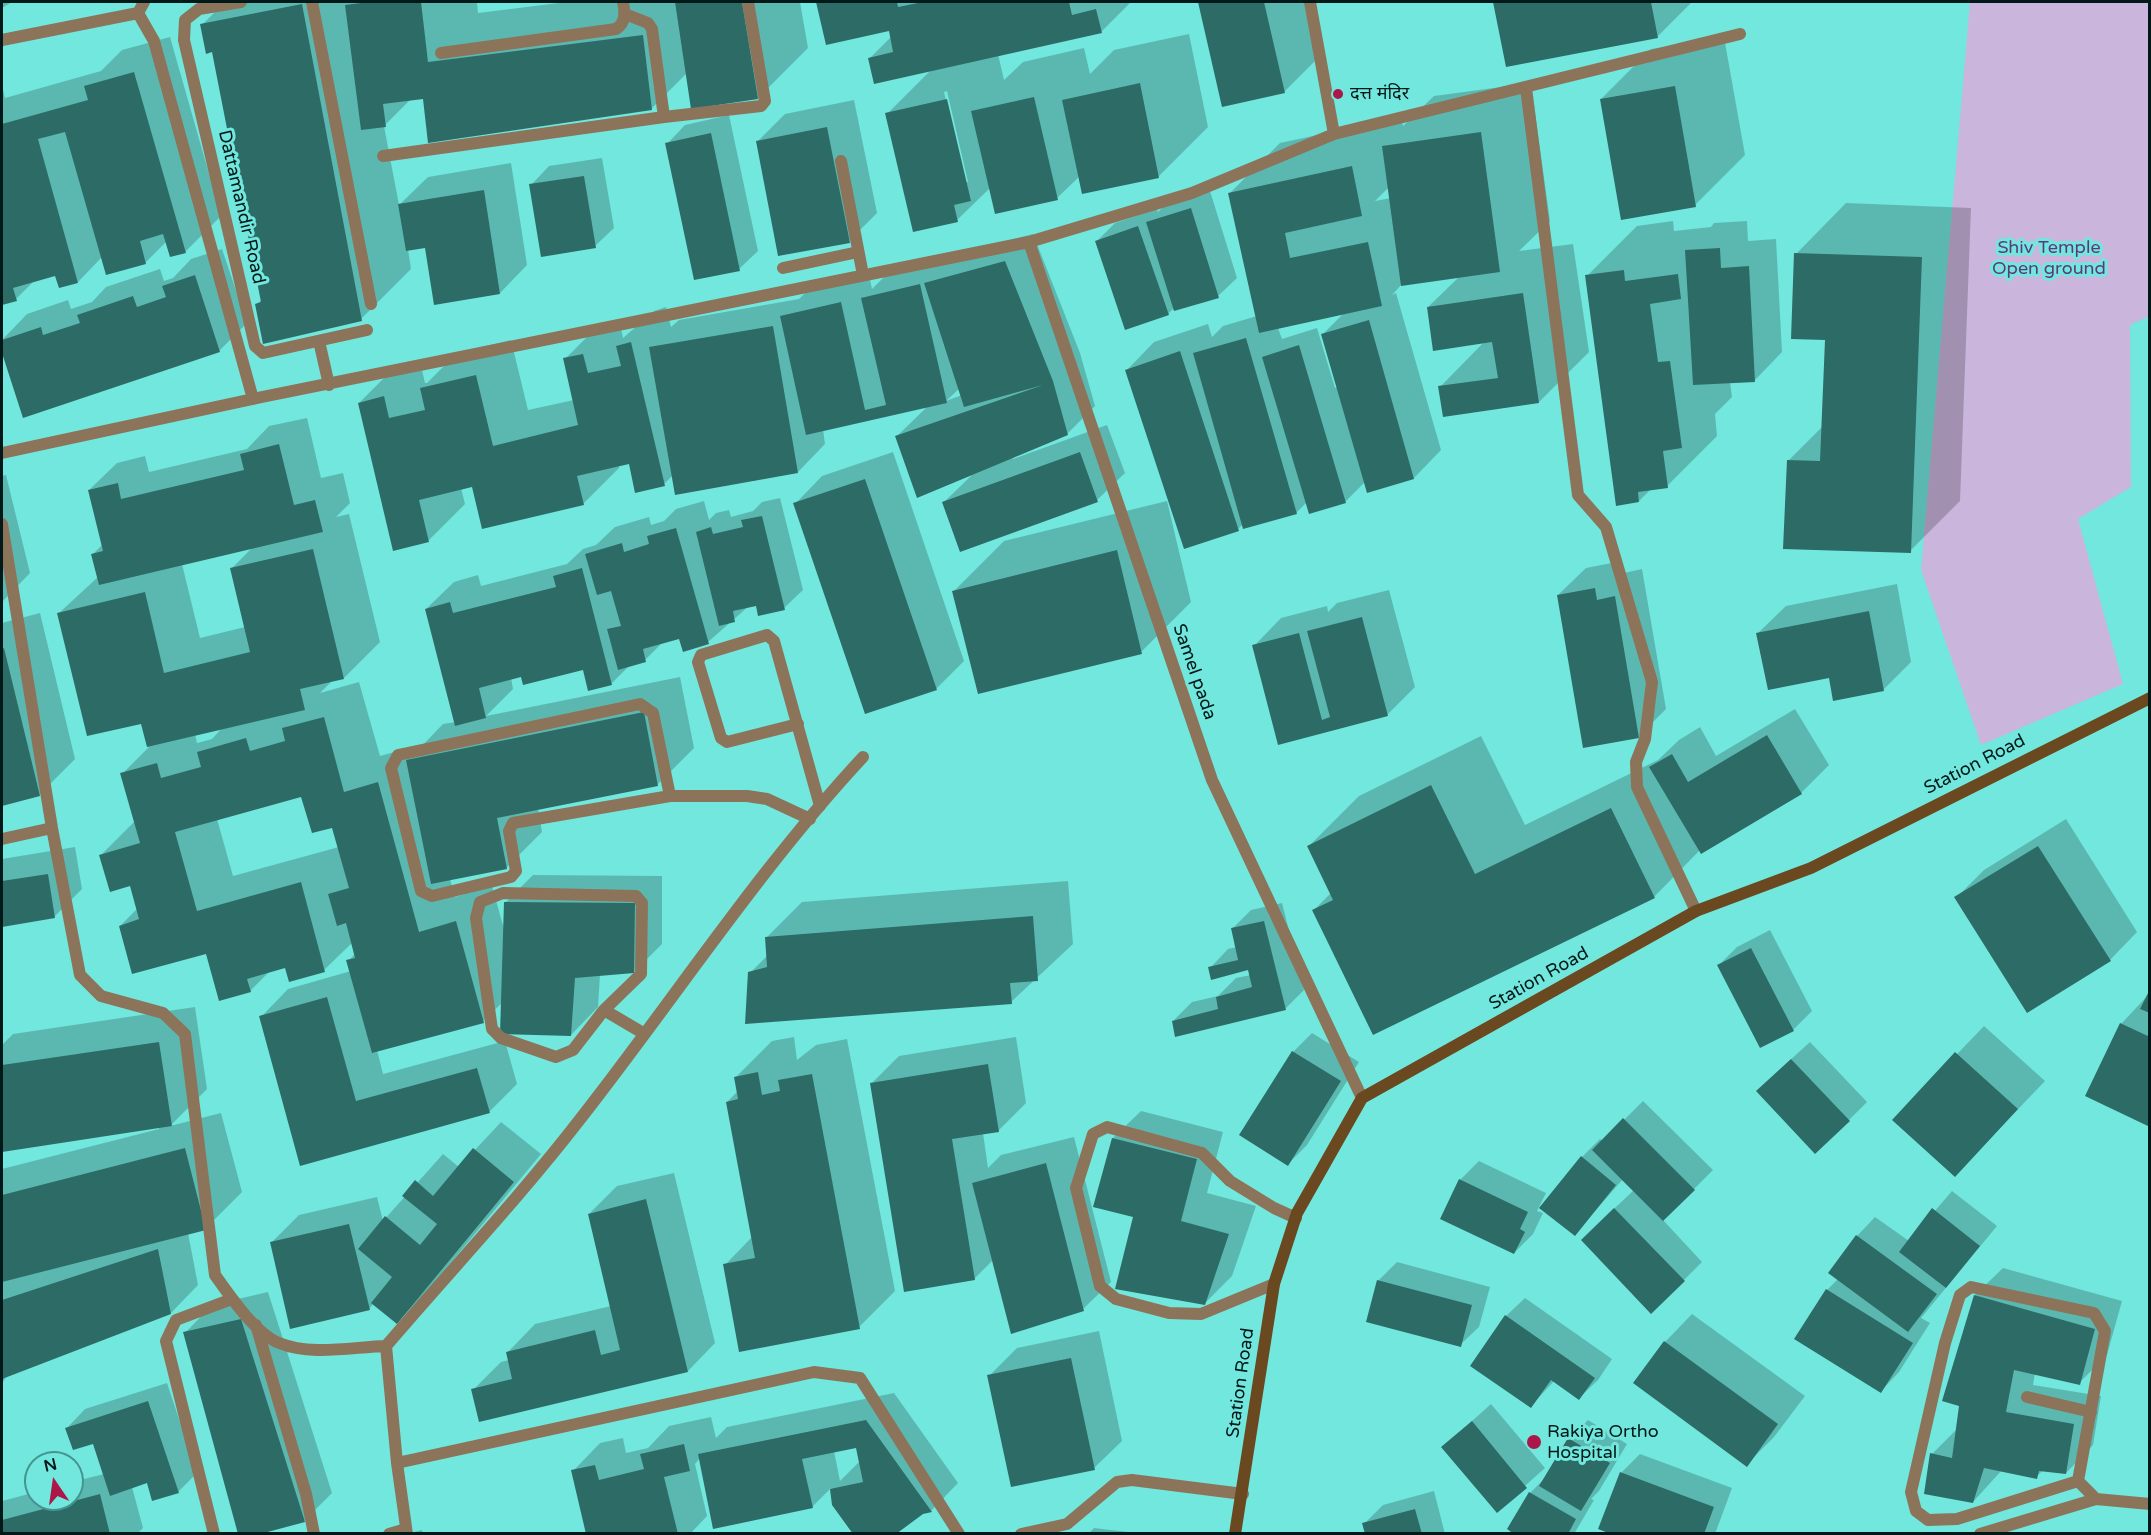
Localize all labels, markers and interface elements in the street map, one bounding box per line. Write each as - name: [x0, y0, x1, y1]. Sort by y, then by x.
- place label: दत्त मंदिर: [1350, 83, 1409, 105]
- marker: दत्त मंदिर: [1331, 87, 1345, 101]
- street label: Dattamandir Road: [213, 128, 269, 286]
- park label: Shiv Temple Open ground: [1992, 237, 2106, 280]
- street label: Samel pada: [1168, 621, 1220, 723]
- street label: Station Road: [1921, 730, 2029, 800]
- street label: Station Road: [1485, 943, 1593, 1015]
- street label: Station Road: [1223, 1327, 1259, 1439]
- place label: Rakiya Ortho Hospital: [1547, 1421, 1659, 1464]
- marker: Rakiya Ortho Hospital: [1525, 1433, 1543, 1451]
- north arrow: [24, 1451, 84, 1511]
- text: N: [42, 1454, 59, 1477]

